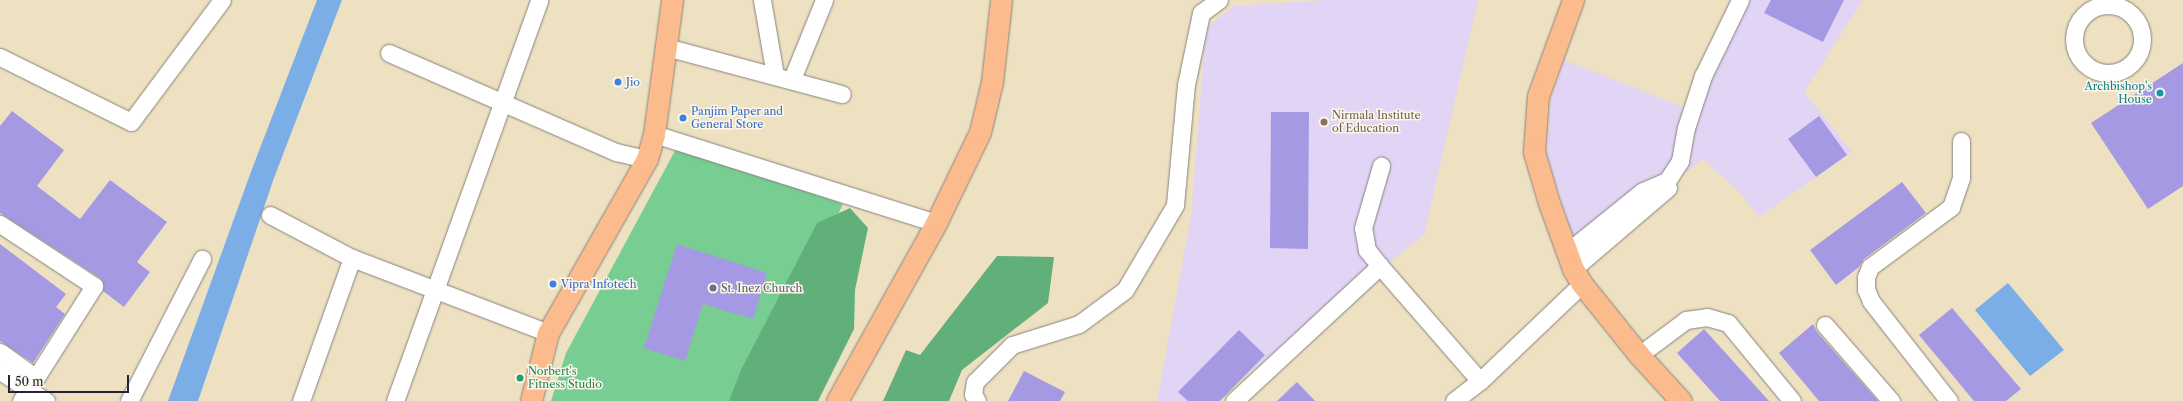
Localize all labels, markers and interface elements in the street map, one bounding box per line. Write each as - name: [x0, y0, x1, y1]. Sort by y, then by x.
- place label: Jio: [626, 75, 640, 89]
- marker: Jio: [613, 77, 623, 87]
- place label: Archbishop's House: [2085, 80, 2152, 106]
- marker: Archbishop's House: [2155, 88, 2165, 98]
- place label: Panjim Paper and General Store: [691, 105, 783, 131]
- place label: Nirmala Institute of Education: [1332, 109, 1421, 135]
- marker: Panjim Paper and General Store: [678, 113, 688, 123]
- marker: Nirmala Institute of Education: [1319, 117, 1329, 127]
- place label: Vipra Infotech: [561, 277, 637, 291]
- marker: Vipra Infotech: [548, 279, 558, 289]
- place label: St. Inez Church: [721, 281, 802, 295]
- marker: St. Inez Church: [708, 283, 718, 293]
- place label: Norbert's Fitness Studio: [528, 365, 602, 391]
- scale bar: [10, 367, 131, 393]
- marker: Norbert's Fitness Studio: [515, 373, 525, 383]
- text: 50 m: [15, 374, 44, 389]

